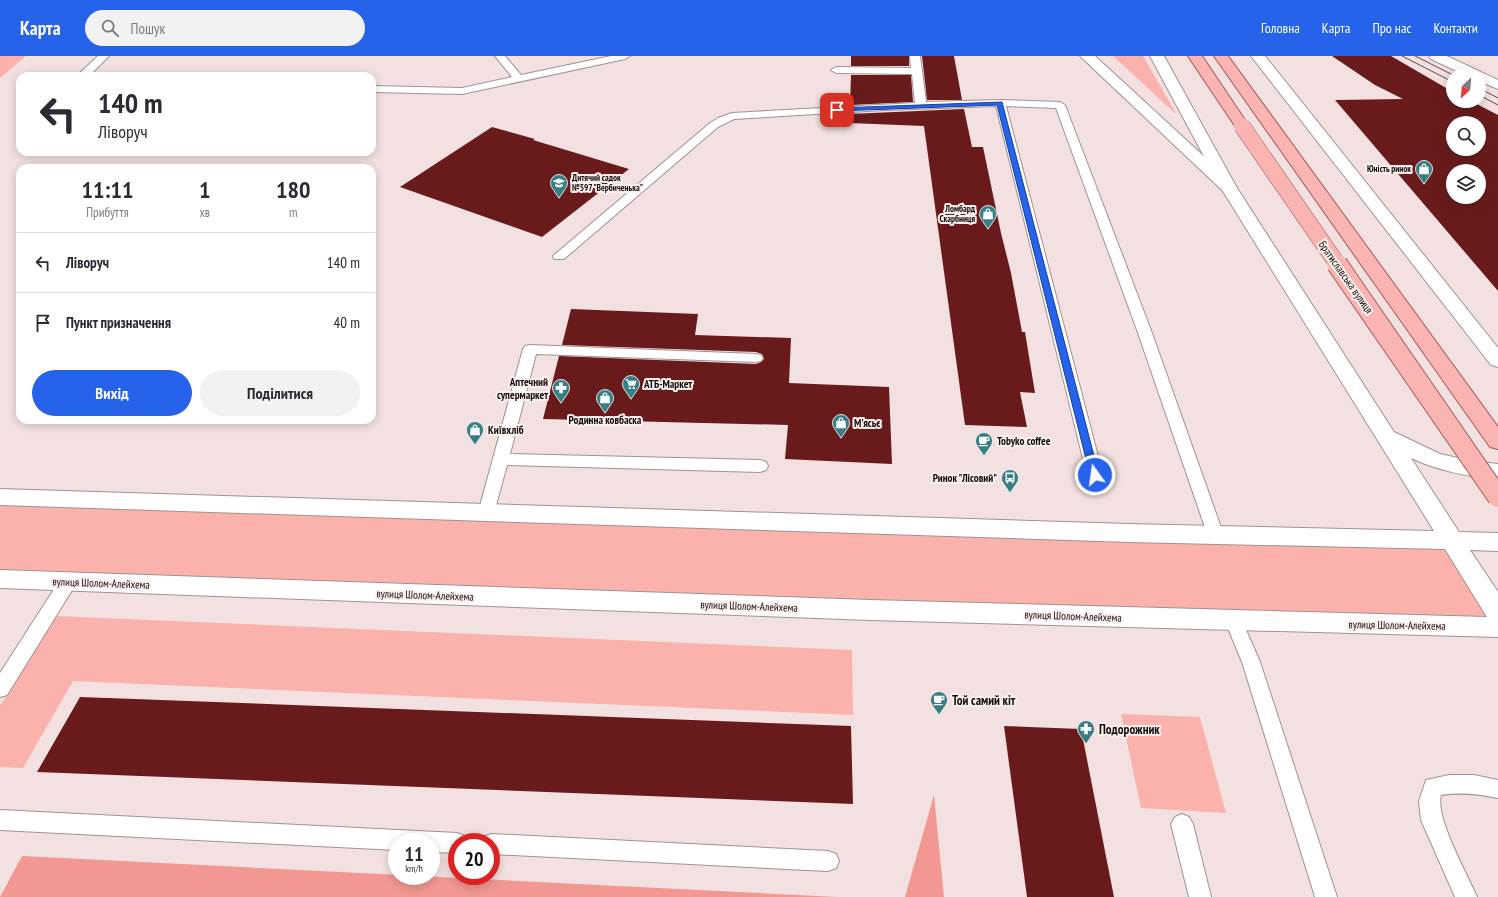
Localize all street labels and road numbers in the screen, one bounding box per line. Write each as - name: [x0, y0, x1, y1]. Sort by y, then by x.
- street label: Братиславська вулиця: [1316, 238, 1376, 316]
- street label: вулиця Шолом-Алейхема: [52, 574, 150, 592]
- street label: вулиця Шолом-Алейхема: [376, 586, 474, 604]
- street label: вулиця Шолом-Алейхема: [700, 597, 798, 615]
- street label: вулиця Шолом-Алейхема: [1024, 607, 1122, 625]
- street label: вулиця Шолом-Алейхема: [1348, 617, 1446, 633]

